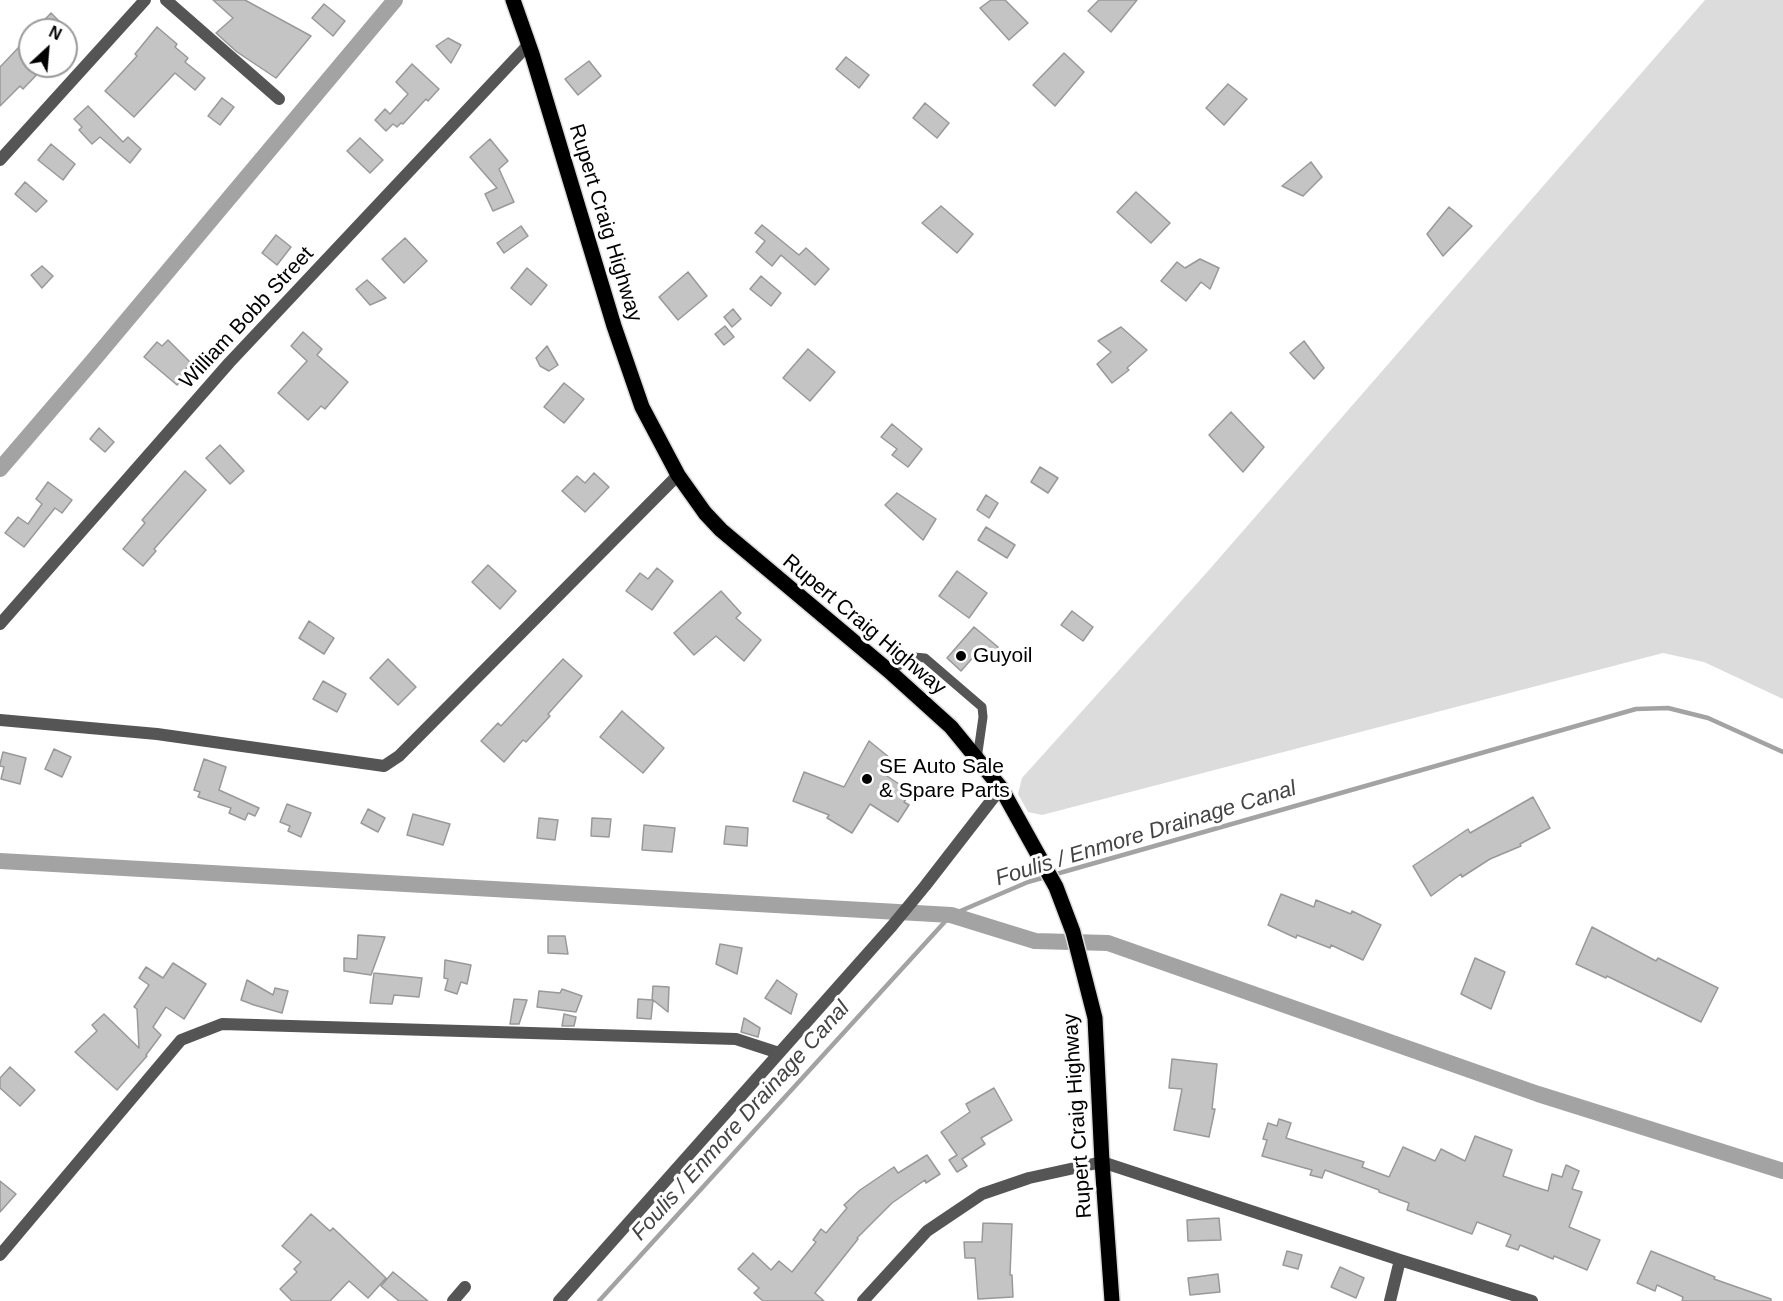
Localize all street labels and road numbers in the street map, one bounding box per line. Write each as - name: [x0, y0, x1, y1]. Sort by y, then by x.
- street label: Rupert Craig Highway: [563, 121, 647, 325]
- street label: William Bobb Street: [175, 242, 319, 394]
- street label: Rupert Craig Highway: [777, 549, 951, 701]
- street label: Rupert Craig Highway: [1058, 1013, 1098, 1219]

